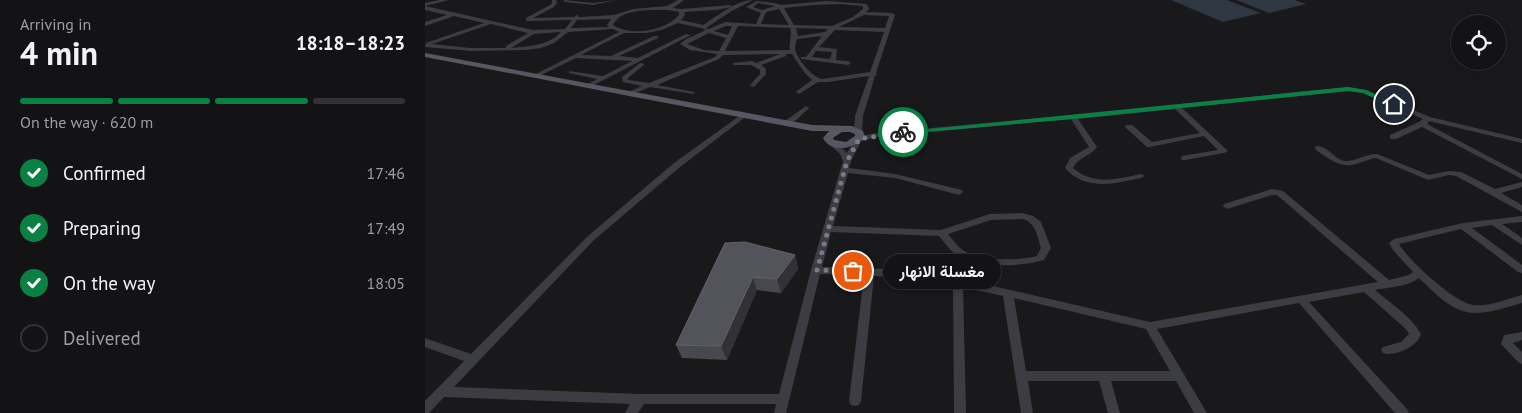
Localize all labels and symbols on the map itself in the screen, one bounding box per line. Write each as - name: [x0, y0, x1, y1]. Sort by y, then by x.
- pin: [1373, 83, 1415, 125]
- courier: [878, 107, 928, 157]
- pin: [832, 250, 874, 292]
- callout: مغسلة الانهار: [883, 254, 1001, 288]

